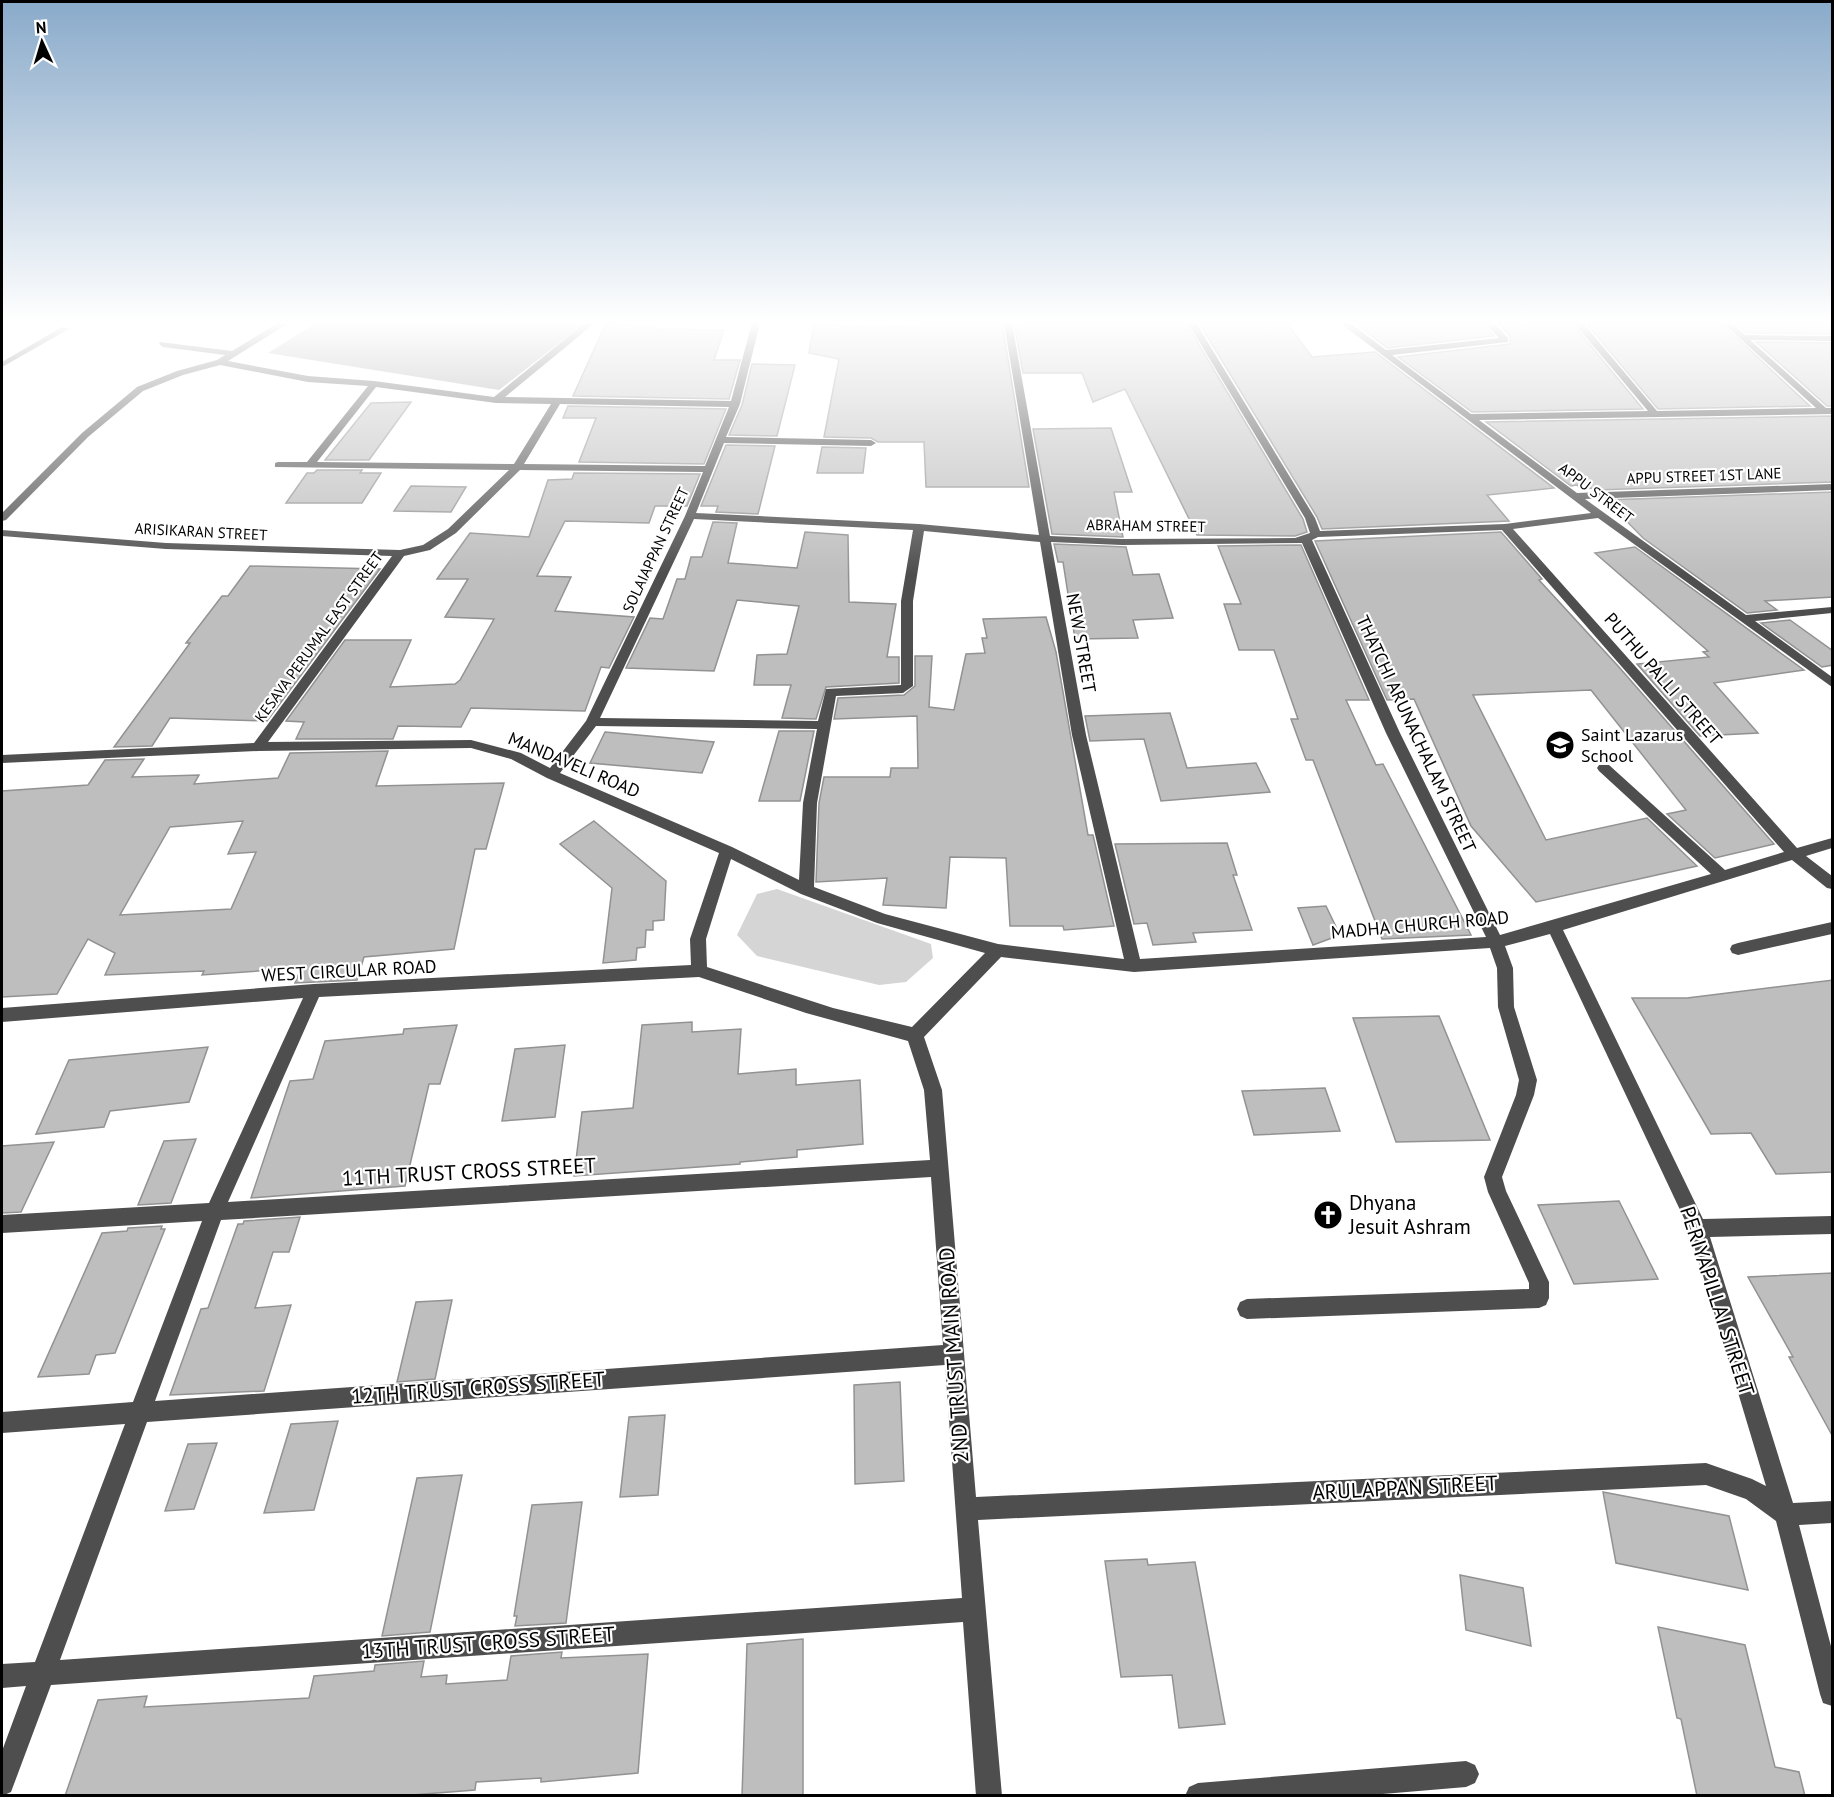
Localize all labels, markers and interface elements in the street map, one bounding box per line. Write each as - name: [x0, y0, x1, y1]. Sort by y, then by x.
- north arrow: [12, 12, 72, 72]
- text: N: [35, 17, 47, 37]
- street label: APPU STREET: [1555, 458, 1638, 527]
- street label: APPU STREET 1ST LANE: [1626, 463, 1782, 488]
- street label: SOLAIAPPAN STREET: [618, 483, 693, 616]
- street label: ABRAHAM STREET: [1086, 515, 1206, 536]
- street label: ARISIKARAN STREET: [134, 519, 269, 545]
- street label: KESAVA PERUMAL EAST STREET: [250, 547, 387, 726]
- street label: NEW STREET: [1061, 591, 1102, 694]
- street label: PUTHU PALLI STREET: [1600, 608, 1727, 750]
- street label: THATCHI ARUNACHALAM STREET: [1351, 612, 1482, 856]
- place label: Saint Lazarus School: [1581, 723, 1683, 767]
- street label: MANDAVELI ROAD: [505, 726, 644, 803]
- school or university icon: Saint Lazarus School: [1544, 729, 1576, 761]
- street label: MADHA CHURCH ROAD: [1330, 905, 1510, 944]
- street label: WEST CIRCULAR ROAD: [261, 954, 437, 987]
- street label: 11TH TRUST CROSS STREET: [341, 1151, 597, 1192]
- place label: Dhyana Jesuit Ashram: [1348, 1189, 1471, 1240]
- church icon: Dhyana Jesuit Ashram: [1312, 1199, 1344, 1231]
- street label: PERIYAPILLAI STREET: [1674, 1203, 1761, 1399]
- street label: 2ND TRUST MAIN ROAD: [933, 1246, 974, 1464]
- street label: 12TH TRUST CROSS STREET: [350, 1365, 606, 1410]
- street label: ARULAPPAN STREET: [1312, 1469, 1499, 1506]
- street label: 13TH TRUST CROSS STREET: [360, 1620, 616, 1665]

